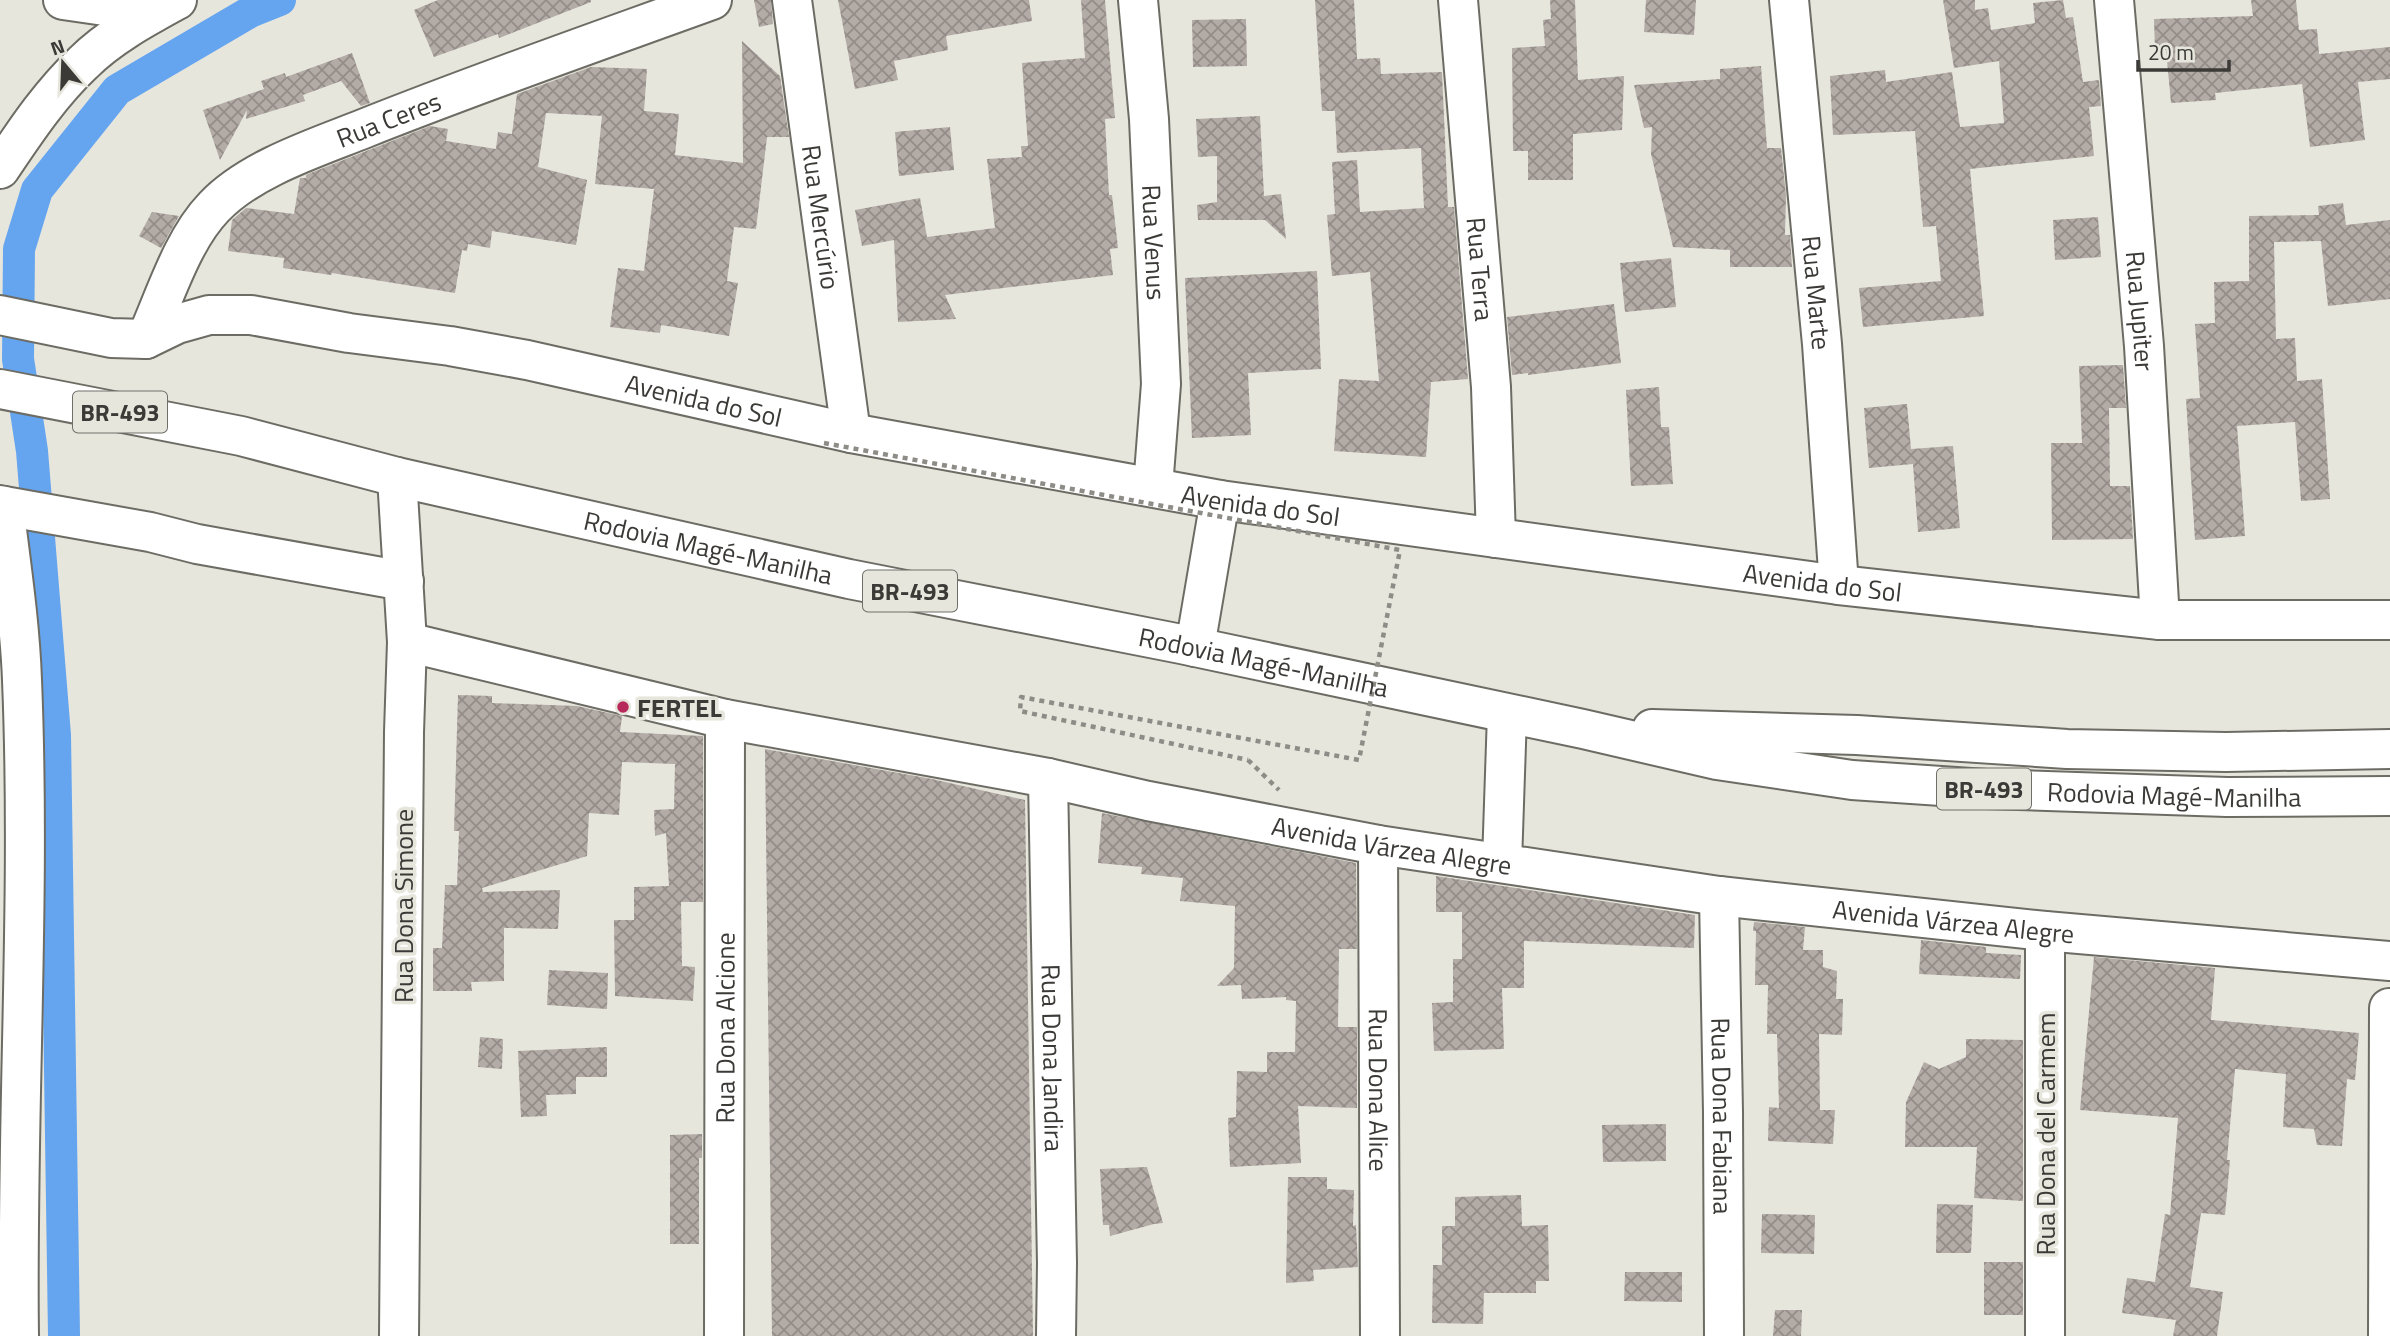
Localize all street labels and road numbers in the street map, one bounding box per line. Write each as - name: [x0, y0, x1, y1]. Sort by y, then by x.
- street label: Rua Ceres: [330, 81, 446, 157]
- street label: Rua Mercúrio: [792, 142, 851, 292]
- street label: Rua Venus: [1132, 184, 1177, 301]
- street label: Rua Terra: [1457, 216, 1505, 323]
- street label: Rua Marte: [1792, 234, 1842, 352]
- street label: Rua Jupiter: [2116, 249, 2165, 372]
- street label: Avenida do Sol: [622, 363, 786, 436]
- road number: BR-493: [73, 391, 167, 432]
- street label: Avenida do Sol: [1178, 474, 1342, 536]
- street label: Rodovia Magé-Manilha: [580, 500, 837, 594]
- street label: Avenida do Sol: [1741, 553, 1904, 611]
- road number: BR-493: [863, 570, 957, 612]
- street label: Rodovia Magé-Manilha: [1135, 617, 1392, 707]
- road number: BR-493: [1937, 768, 2031, 810]
- street label: Rodovia Magé-Manilha: [2047, 772, 2301, 817]
- street label: Avenida Várzea Alegre: [1269, 806, 1514, 884]
- street label: Rua Dona Simone: [384, 809, 423, 1003]
- street label: Avenida Várzea Alegre: [1831, 889, 2076, 953]
- street label: Rua Dona Alcione: [705, 932, 744, 1124]
- street label: Rua Dona Jandira: [1032, 964, 1074, 1152]
- street label: Rua Dona Alice: [1359, 1008, 1399, 1172]
- street label: Rua Dona del Carmem: [2026, 1012, 2065, 1256]
- street label: Rua Dona Fabiana: [1702, 1017, 1743, 1215]

